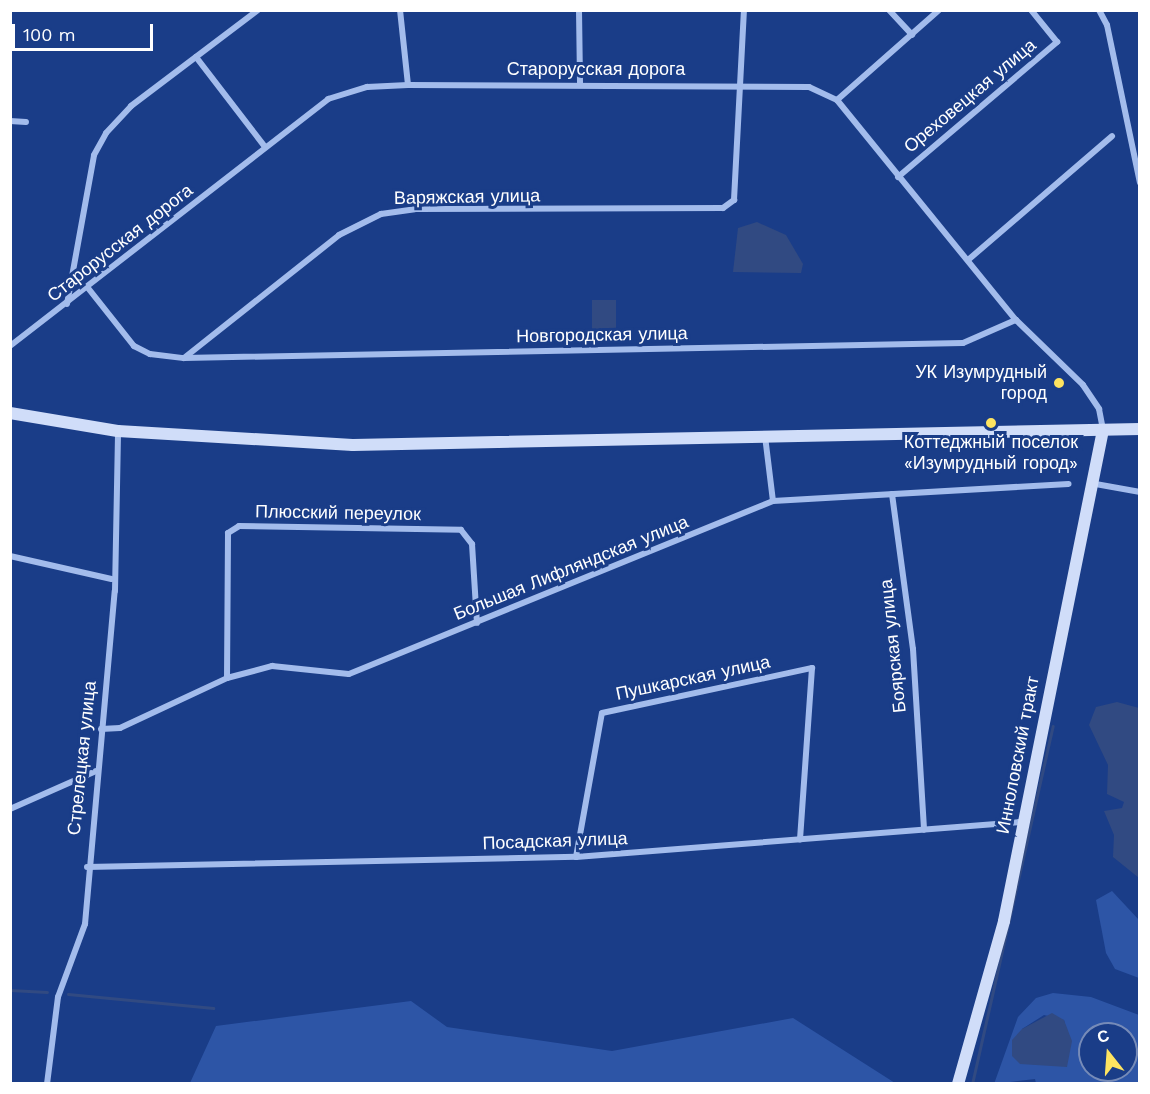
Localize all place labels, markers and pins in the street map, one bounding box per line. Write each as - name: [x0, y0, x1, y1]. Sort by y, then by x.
- place label: УК Изумрудный город: [915, 362, 1047, 404]
- marker: УК Изумрудный город: [1052, 376, 1066, 390]
- marker: Коттеджный поселок «Изумрудный город»: [984, 416, 998, 430]
- place label: Коттеджный поселок «Изумрудный город»: [904, 432, 1078, 474]

